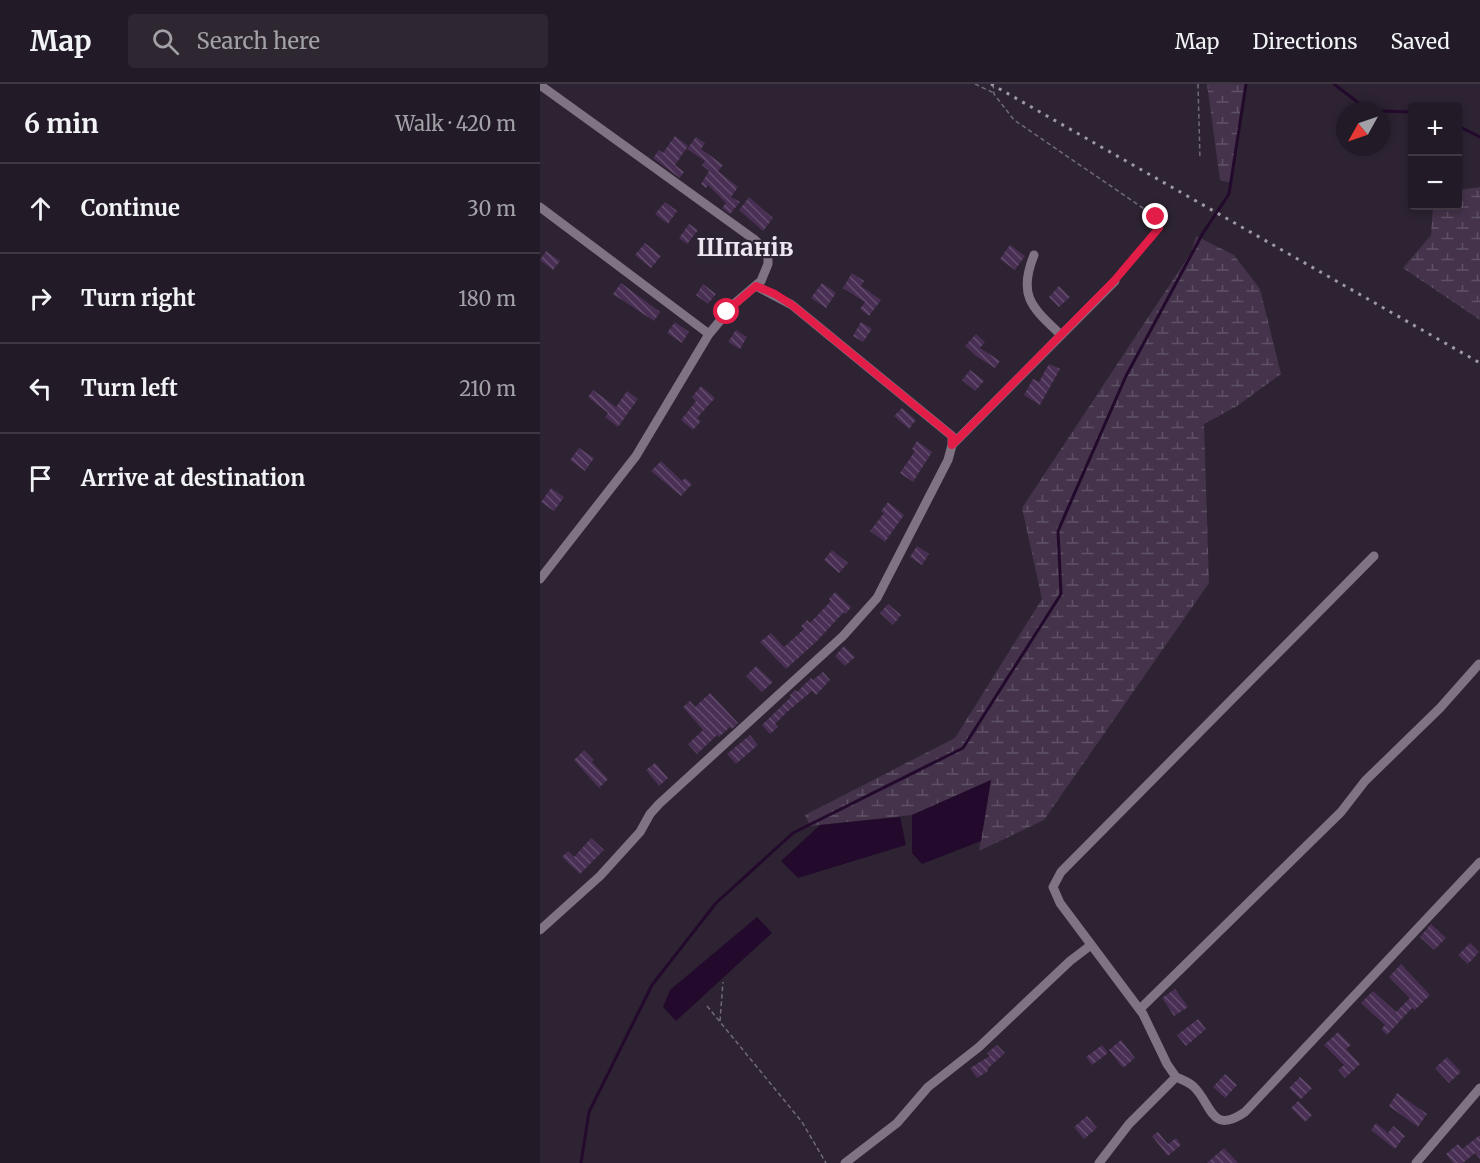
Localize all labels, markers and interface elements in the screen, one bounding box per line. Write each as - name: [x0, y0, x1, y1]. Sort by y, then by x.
- search box: [128, 14, 548, 68]
- text: Map: [30, 23, 92, 59]
- icon: search: [149, 25, 182, 58]
- text: Search here: [197, 27, 320, 55]
- text: Map: [1175, 28, 1219, 55]
- text: Directions: [1252, 28, 1357, 55]
- text: Saved: [1390, 28, 1450, 55]
- north arrow: [1336, 102, 1390, 156]
- map controls: [1408, 102, 1462, 210]
- button: +: [1408, 102, 1462, 156]
- text: 6 min: [24, 107, 99, 140]
- text: Walk · 420 m: [395, 111, 516, 136]
- button: −: [1408, 156, 1462, 210]
- icon: ahead: [24, 192, 57, 225]
- text: Continue: [81, 194, 180, 222]
- text: 30 m: [467, 196, 516, 221]
- route end: [1142, 203, 1168, 229]
- district label: Шпанів: [697, 232, 794, 263]
- icon: right: [24, 282, 57, 315]
- text: Turn right: [81, 284, 195, 312]
- text: 180 m: [458, 286, 516, 311]
- route start: [713, 298, 739, 324]
- icon: left: [24, 372, 57, 405]
- text: Turn left: [81, 374, 178, 402]
- text: 210 m: [459, 376, 516, 401]
- icon: arrive: [24, 462, 57, 495]
- text: Arrive at destination: [81, 464, 305, 492]

